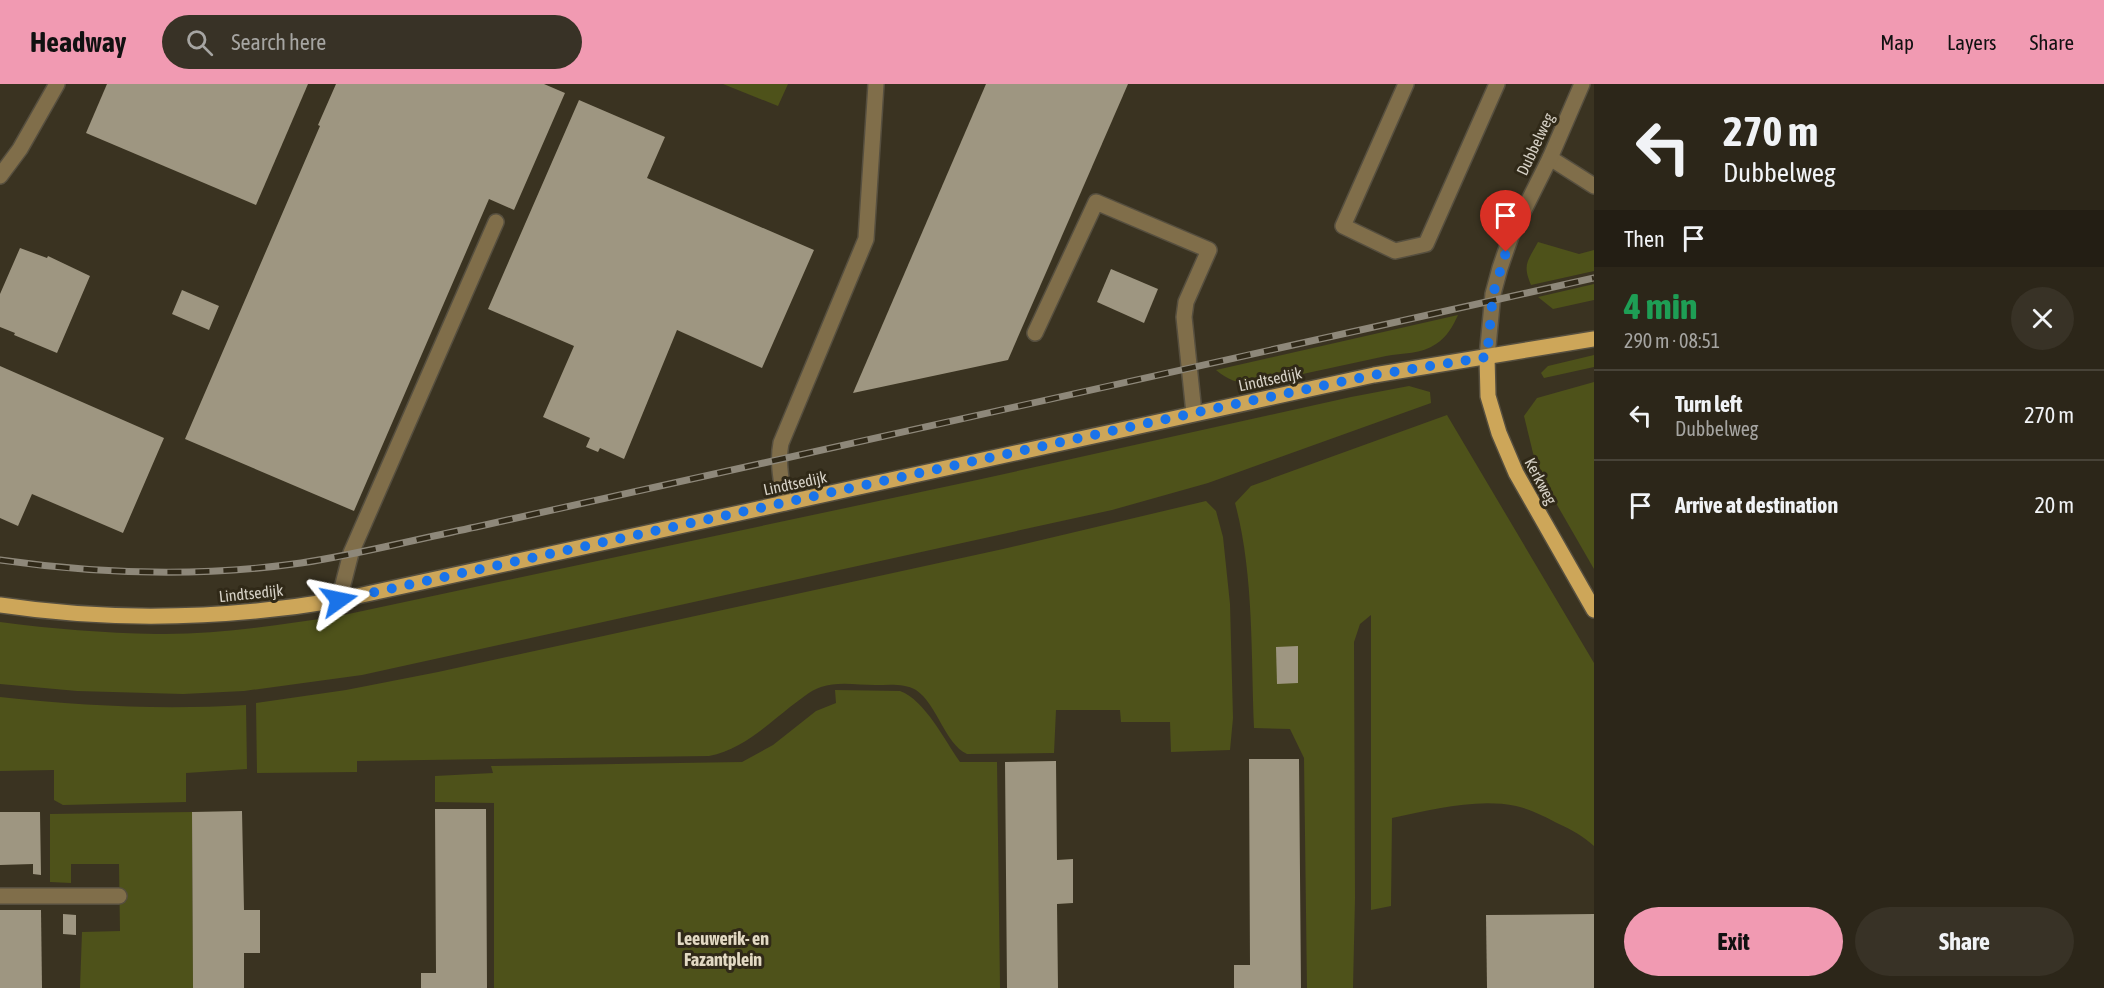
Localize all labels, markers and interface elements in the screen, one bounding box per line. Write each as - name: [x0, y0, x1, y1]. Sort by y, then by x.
- search box: [162, 15, 582, 69]
- text: Headway: [30, 26, 126, 58]
- icon: search: [183, 26, 216, 59]
- text: Search here: [231, 29, 326, 55]
- text: Map: [1880, 30, 1914, 54]
- text: Layers: [1947, 30, 1997, 54]
- text: Share: [2030, 30, 2074, 54]
- text: 270 m: [1723, 107, 1818, 155]
- icon: left: [1624, 108, 1702, 186]
- street label: Dubbelweg: [1513, 110, 1558, 178]
- text: Dubbelweg: [1723, 157, 1836, 188]
- pin: [1480, 190, 1531, 252]
- icon: arrive: [1489, 199, 1522, 232]
- icon: arrive: [1677, 222, 1710, 255]
- text: Then: [1624, 226, 1665, 252]
- text: 4 min: [1624, 285, 1698, 327]
- button: close: [2011, 287, 2074, 350]
- text: 290 m · 08:51: [1624, 329, 1720, 352]
- street label: Lindtsedijk: [1237, 363, 1304, 396]
- text: Turn left: [1675, 391, 1742, 417]
- icon: left: [1624, 399, 1657, 432]
- text: 270 m: [2024, 402, 2074, 428]
- text: Dubbelweg: [1675, 417, 1758, 440]
- street label: Kerkweg: [1520, 455, 1561, 508]
- street label: Lindtsedijk: [762, 467, 829, 500]
- icon: arrive: [1624, 489, 1657, 522]
- text: Arrive at destination: [1675, 492, 1838, 518]
- text: 20 m: [2034, 492, 2074, 518]
- position arrow: [307, 568, 371, 632]
- street label: Lindtsedijk: [218, 581, 284, 606]
- button: Exit: [1624, 907, 1843, 976]
- button: Share: [1855, 907, 2074, 976]
- district label: Leeuwerik- en Fazantplein: [677, 928, 769, 970]

